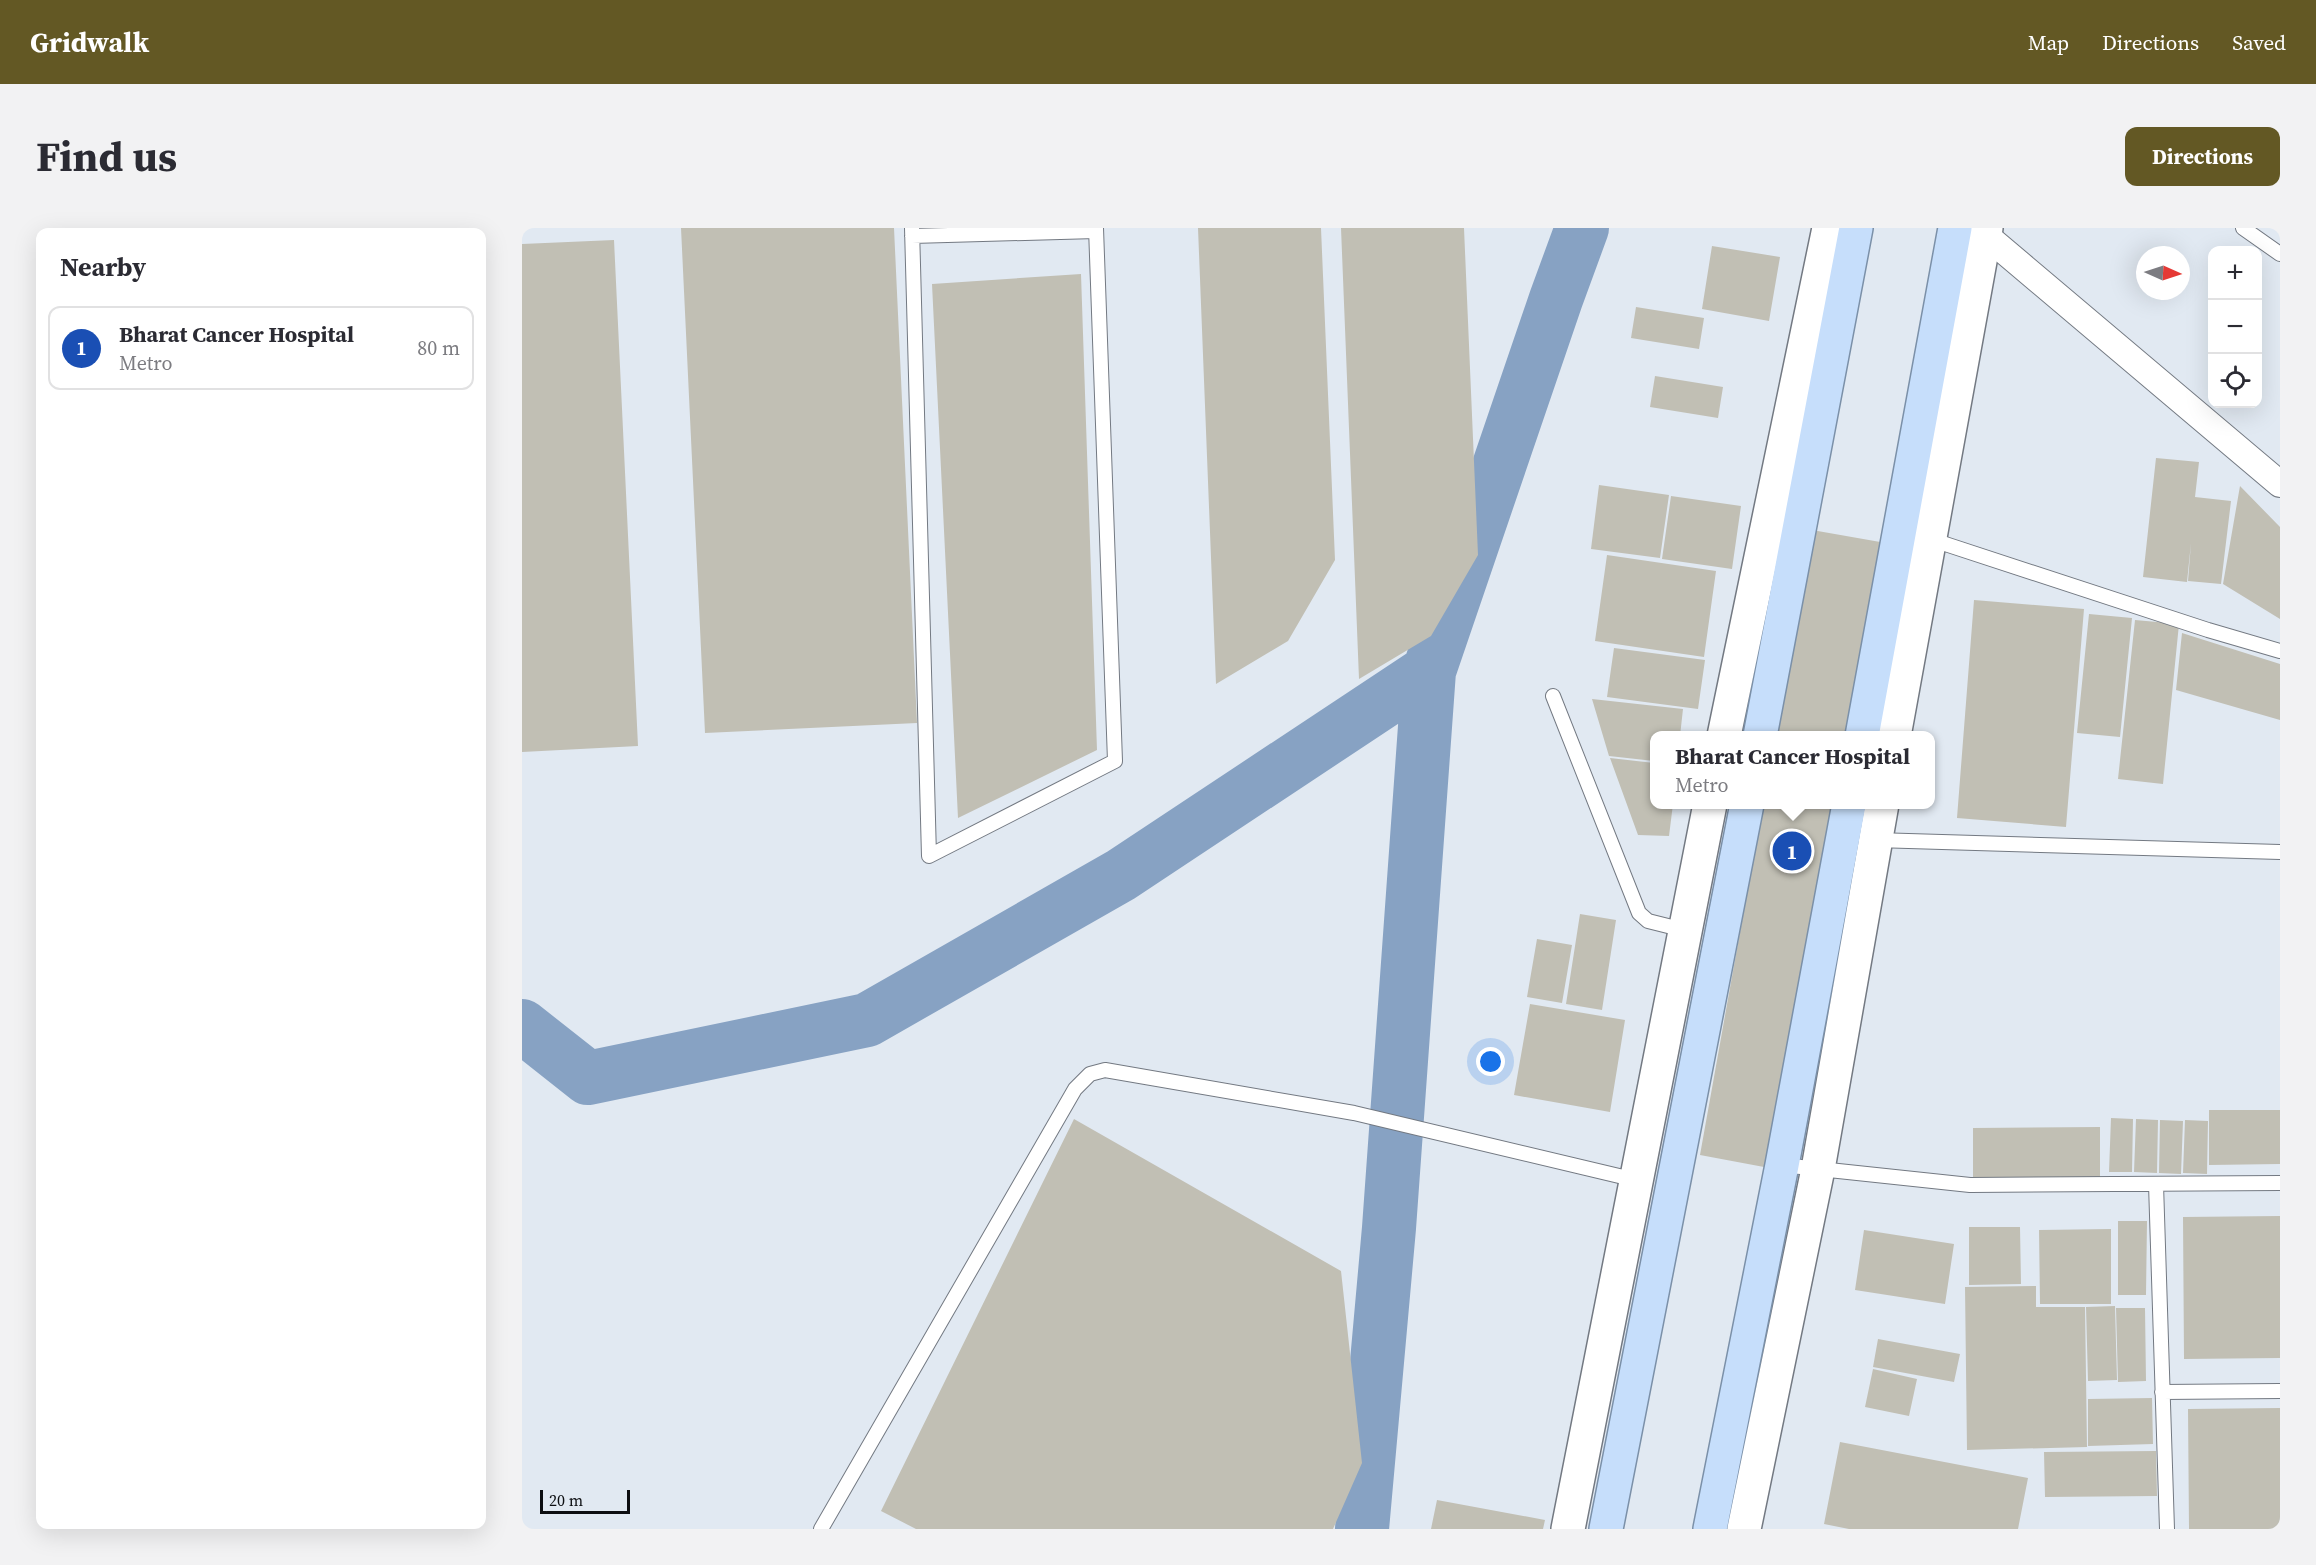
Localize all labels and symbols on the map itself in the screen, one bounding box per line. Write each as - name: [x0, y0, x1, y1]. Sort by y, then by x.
- north arrow: [2136, 246, 2190, 300]
- pin: 1: [1772, 828, 1812, 874]
- your location: [1476, 1047, 1505, 1076]
- scale bar: [540, 1487, 630, 1514]

